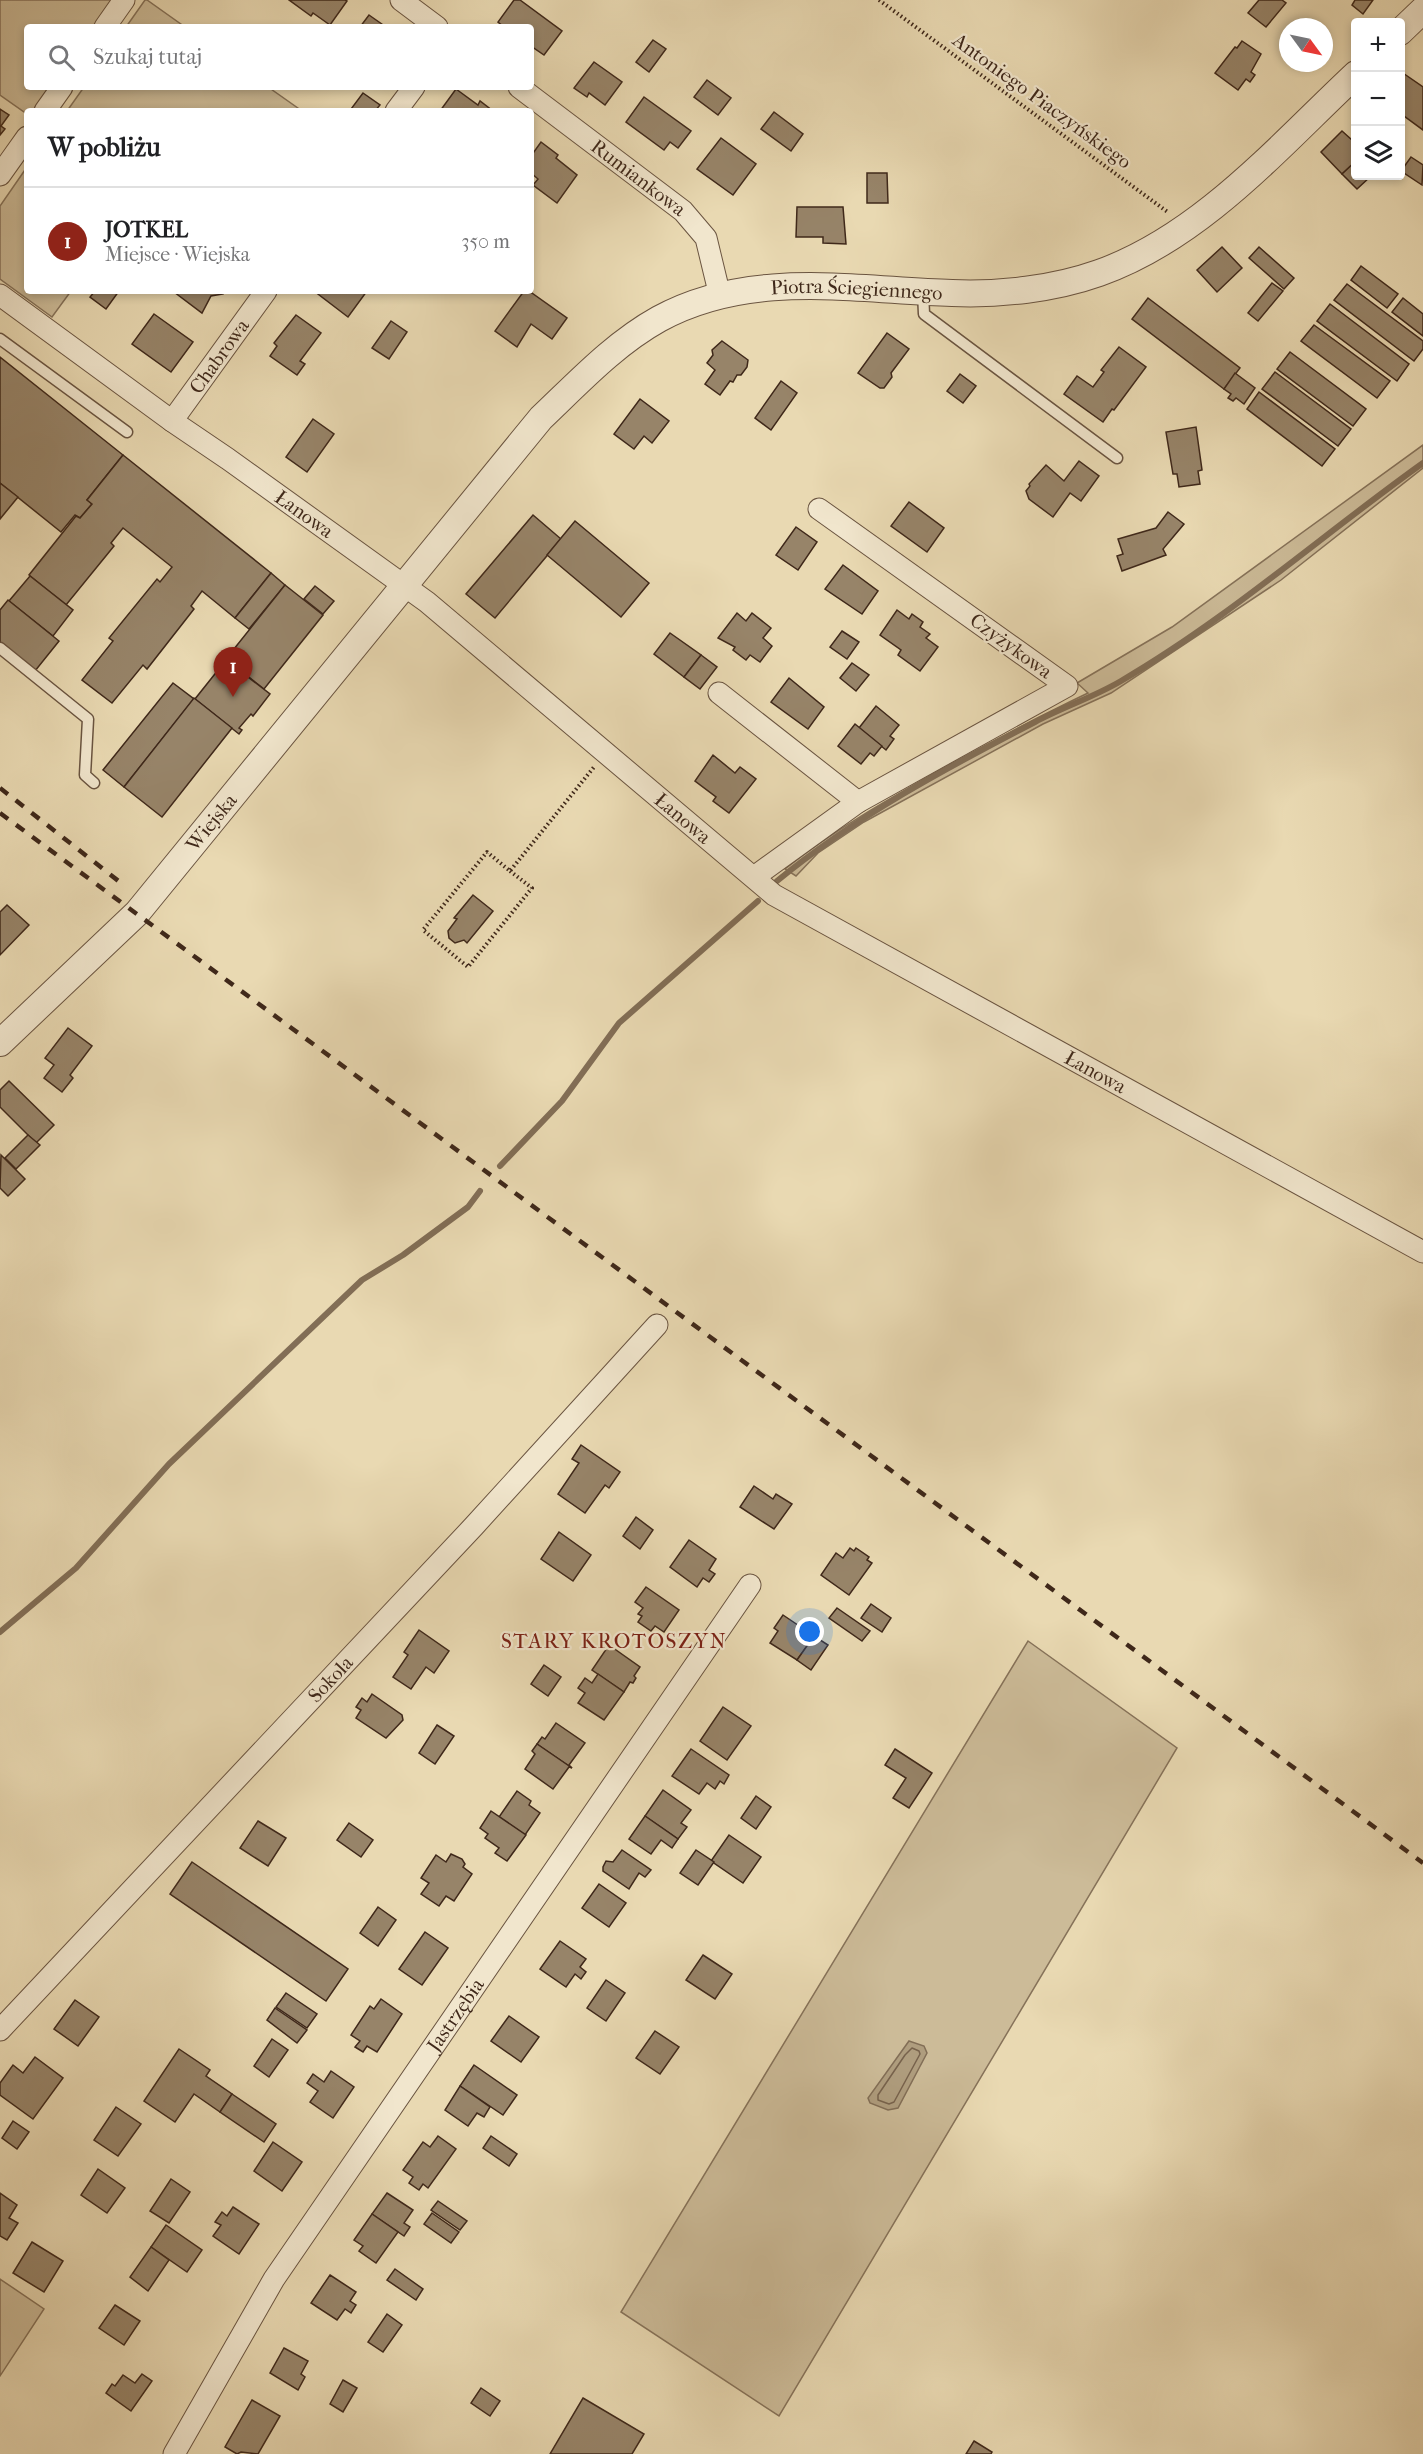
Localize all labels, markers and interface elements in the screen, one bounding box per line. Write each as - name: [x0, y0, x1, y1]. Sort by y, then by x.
- north arrow: [1279, 18, 1333, 72]
- map controls: [1351, 18, 1405, 180]
- button: +: [1351, 18, 1405, 72]
- search box: [24, 24, 534, 90]
- street label: Antoniego Piaczyńskiego: [947, 28, 1136, 174]
- icon: search: [45, 41, 78, 74]
- text: Szukaj tutaj: [93, 44, 202, 70]
- button: −: [1351, 72, 1405, 126]
- button: layers: [1351, 126, 1405, 180]
- text: W pobliżu: [48, 132, 161, 163]
- street label: Rumiankowa: [587, 134, 691, 221]
- text: JOTKEL: [105, 217, 188, 243]
- text: 1: [64, 230, 71, 253]
- text: 350 m: [461, 230, 510, 253]
- text: Miejsce · Wiejska: [105, 243, 250, 266]
- street label: Piotra Ściegiennego: [770, 274, 943, 304]
- street label: Chabrowa: [184, 314, 254, 398]
- street label: Łanowa: [271, 485, 339, 543]
- street label: Czyżykowa: [965, 609, 1057, 684]
- pin: 1: [214, 648, 252, 697]
- street label: Wiejska: [180, 788, 242, 856]
- street label: Łanowa: [650, 788, 716, 849]
- street label: Łanowa: [1061, 1046, 1131, 1098]
- your location: [795, 1617, 824, 1646]
- district label: STARY KROTOSZYN: [501, 1629, 727, 1653]
- street label: Sokola: [303, 1650, 358, 1707]
- street label: Jastrzębia: [421, 1973, 489, 2057]

